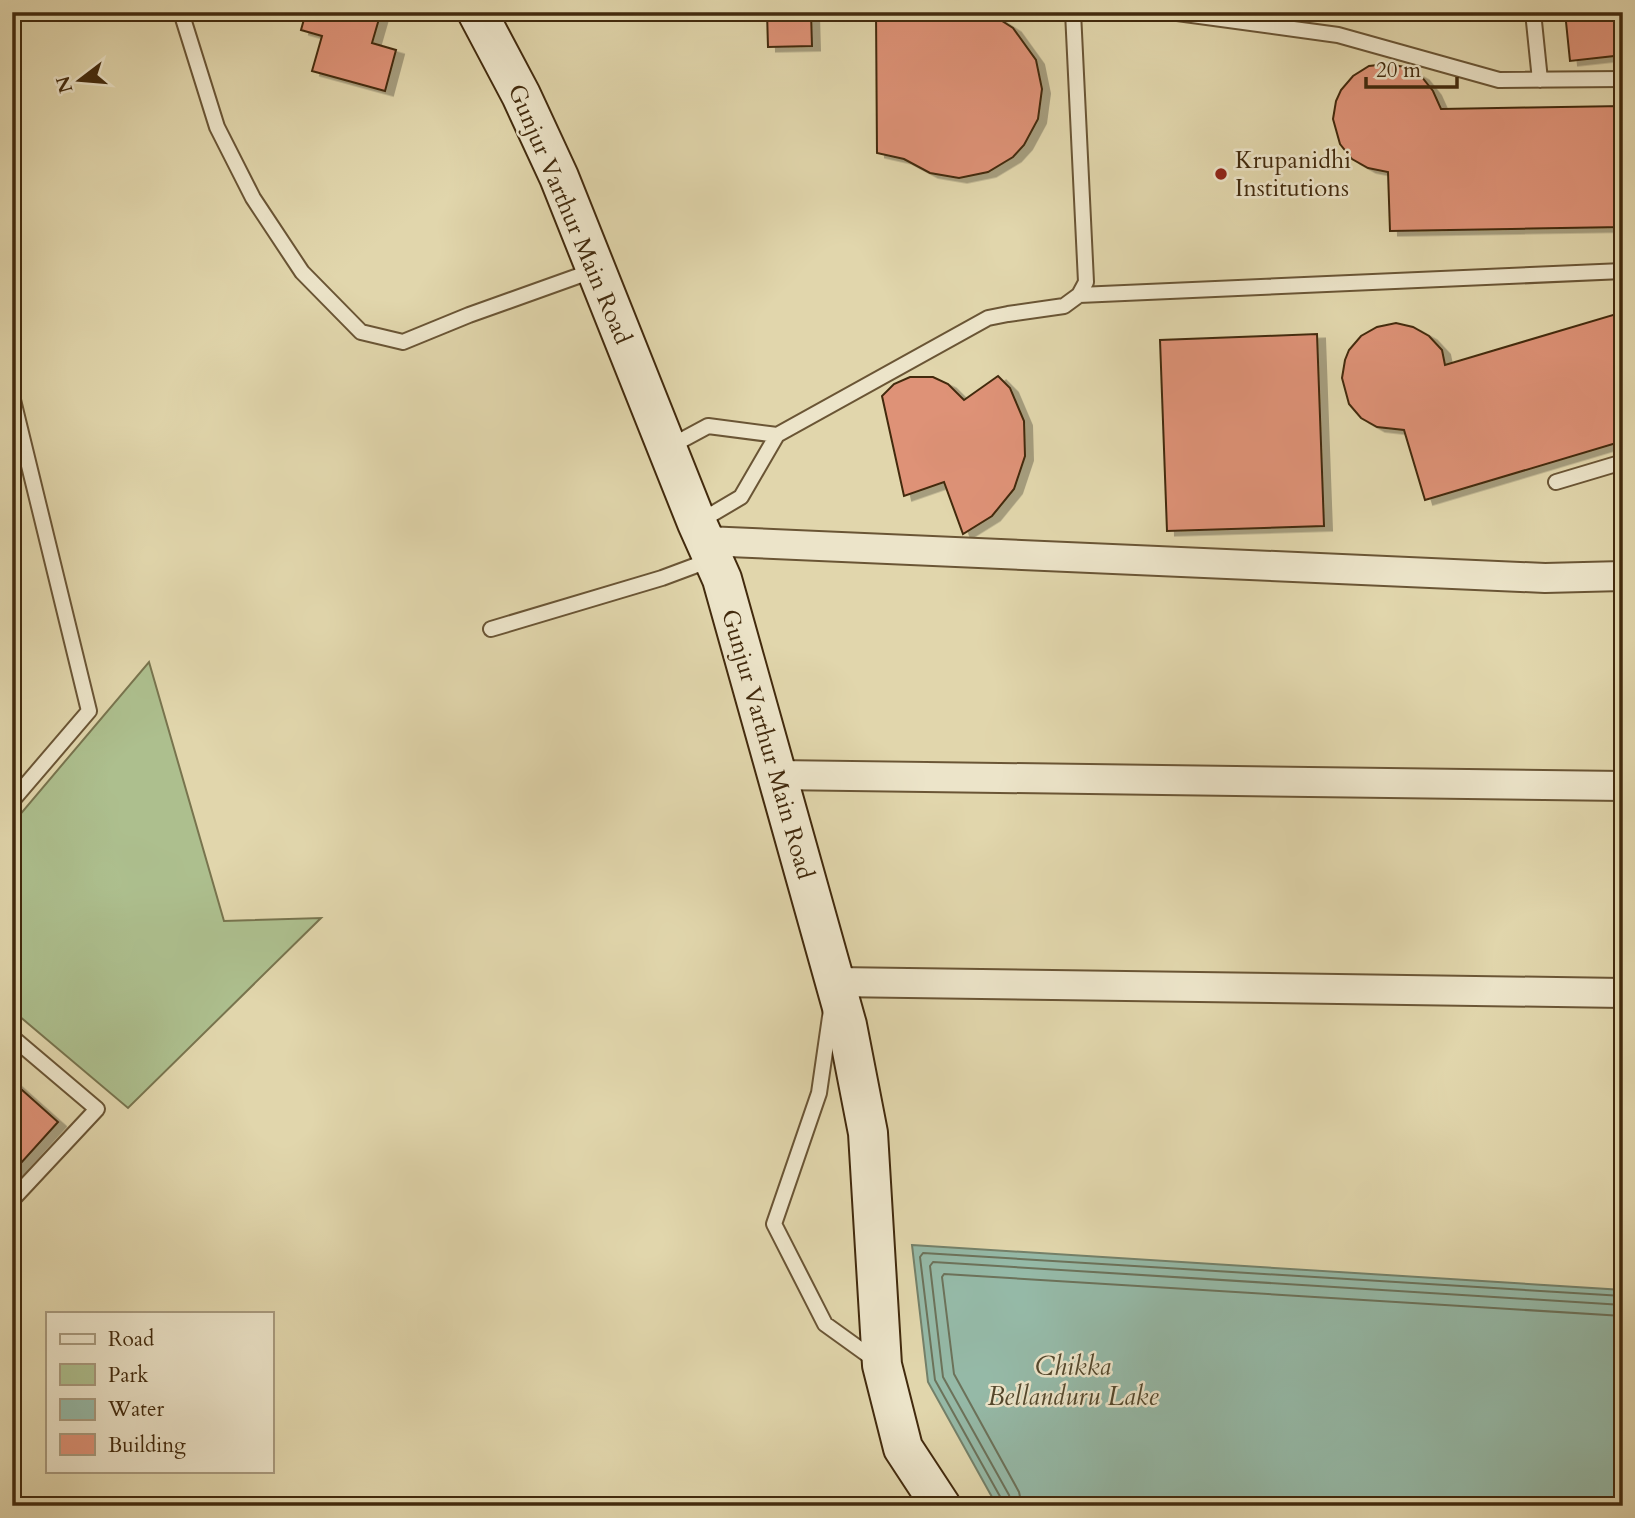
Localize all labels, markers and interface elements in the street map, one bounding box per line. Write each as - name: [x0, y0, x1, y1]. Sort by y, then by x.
- north arrow: [46, 46, 116, 116]
- scale bar: [1366, 46, 1456, 90]
- text: 20 m: [1376, 56, 1421, 85]
- text: N: [50, 72, 79, 96]
- street label: Gunjur Varthur Main Road: [500, 79, 639, 349]
- place label: Krupanidhi Institutions: [1235, 144, 1351, 205]
- marker: Krupanidhi Institutions: [1213, 166, 1229, 182]
- street label: Gunjur Varthur Main Road: [713, 605, 822, 883]
- legend: [46, 1312, 273, 1472]
- text: Road: [108, 1325, 154, 1354]
- water label: Chikka Bellanduru Lake: [988, 1349, 1159, 1414]
- text: Park: [108, 1361, 149, 1390]
- text: Water: [107, 1395, 164, 1424]
- text: Building: [108, 1431, 186, 1460]

